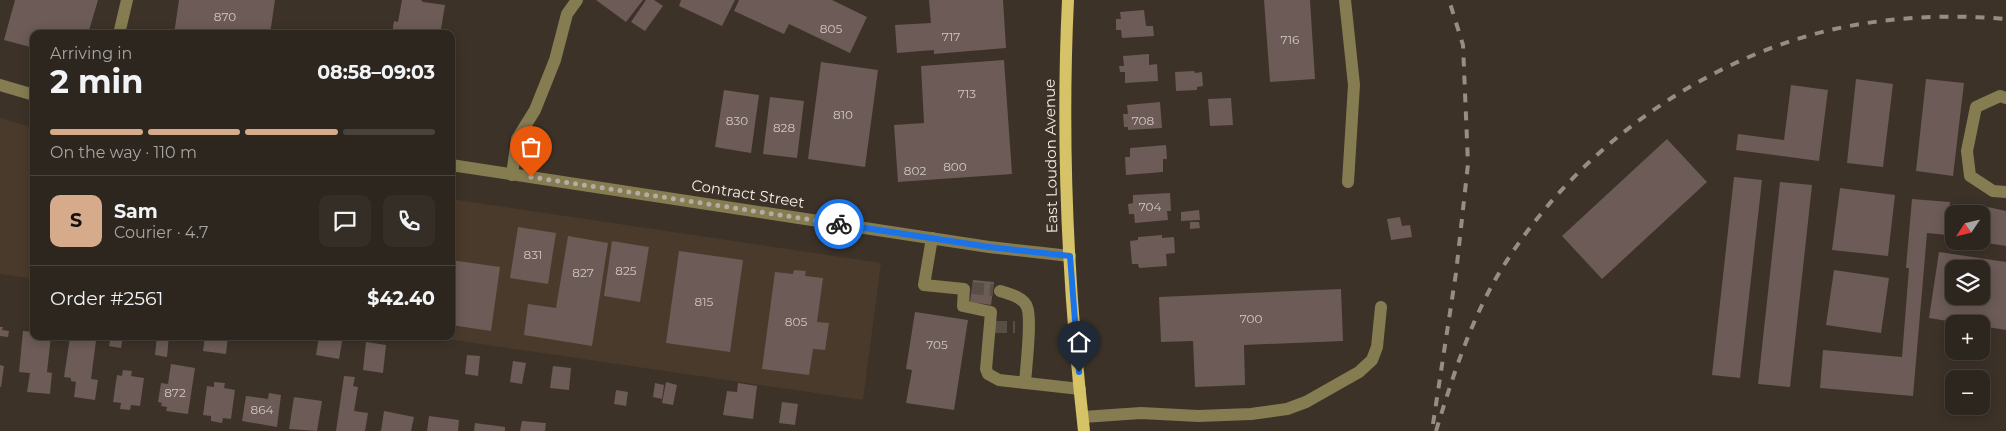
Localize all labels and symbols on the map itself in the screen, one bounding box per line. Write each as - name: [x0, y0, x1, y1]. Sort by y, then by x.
- house number: 870: [214, 9, 236, 24]
- house number: 805: [820, 21, 842, 36]
- house number: 717: [942, 29, 960, 44]
- house number: 716: [1281, 32, 1299, 47]
- street label: East Loudon Avenue: [1040, 79, 1061, 233]
- house number: 713: [958, 86, 976, 101]
- house number: 810: [833, 107, 853, 122]
- house number: 830: [726, 113, 748, 128]
- house number: 708: [1132, 113, 1155, 128]
- house number: 828: [773, 120, 795, 135]
- pin: [510, 126, 552, 177]
- house number: 800: [943, 159, 967, 174]
- house number: 802: [904, 163, 926, 178]
- street label: Contract Street: [690, 175, 806, 212]
- courier: [814, 199, 864, 249]
- house number: 704: [1139, 199, 1161, 214]
- north arrow: [1945, 205, 1990, 250]
- house number: 831: [524, 247, 542, 262]
- house number: 825: [615, 263, 637, 278]
- house number: 827: [572, 265, 594, 280]
- house number: 815: [695, 294, 714, 309]
- house number: 700: [1240, 311, 1262, 326]
- house number: 805: [785, 314, 807, 329]
- pin: [1058, 321, 1100, 372]
- house number: 705: [926, 337, 948, 352]
- house number: 872: [164, 385, 186, 400]
- house number: 864: [251, 402, 274, 417]

